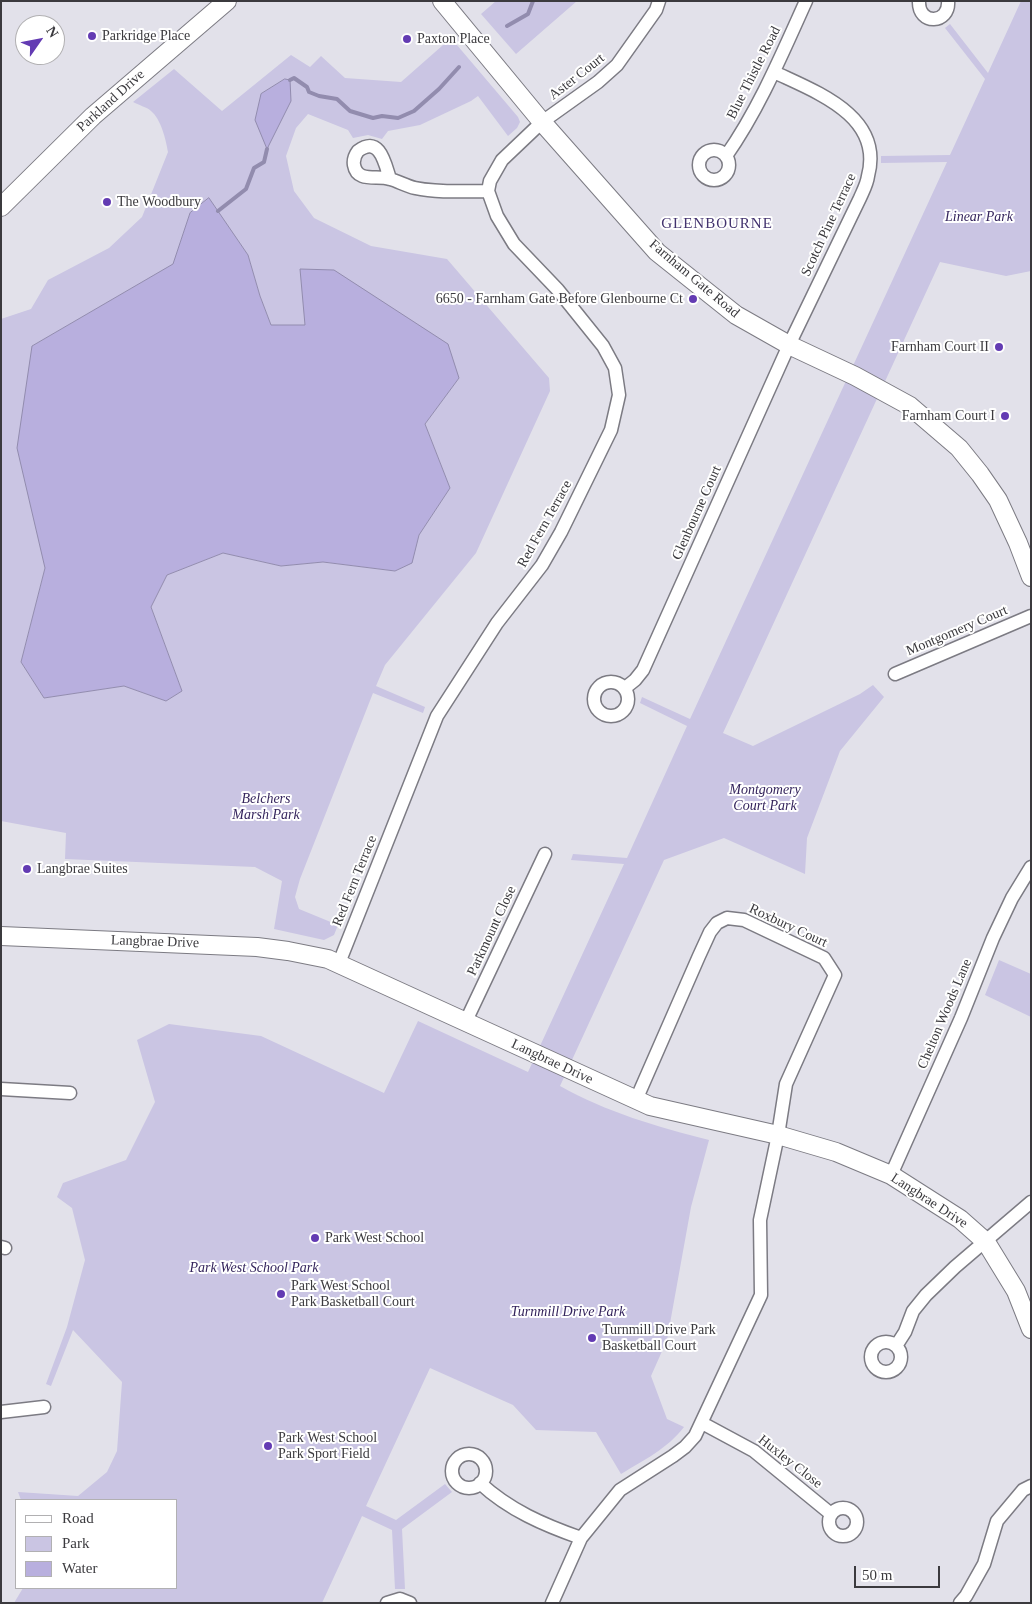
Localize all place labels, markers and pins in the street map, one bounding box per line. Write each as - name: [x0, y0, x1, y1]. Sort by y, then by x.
- place label: Parkridge Place: [102, 28, 190, 44]
- marker: Parkridge Place: [86, 30, 98, 42]
- place label: Paxton Place: [417, 31, 490, 47]
- marker: Paxton Place: [401, 33, 413, 45]
- place label: The Woodbury: [117, 194, 201, 210]
- marker: The Woodbury: [101, 196, 113, 208]
- place label: 6650 - Farnham Gate Before Glenbourne Ct: [436, 291, 683, 307]
- marker: 6650 - Farnham Gate Before Glenbourne Ct: [687, 293, 699, 305]
- place label: Farnham Court II: [891, 339, 989, 355]
- marker: Farnham Court II: [993, 341, 1005, 353]
- place label: Farnham Court I: [902, 408, 995, 424]
- marker: Farnham Court I: [999, 410, 1011, 422]
- place label: Langbrae Suites: [37, 861, 128, 877]
- marker: Langbrae Suites: [21, 863, 33, 875]
- place label: Park West School: [325, 1230, 424, 1246]
- marker: Park West School: [309, 1232, 321, 1244]
- place label: Park West School Park Basketball Court: [291, 1278, 415, 1310]
- marker: Park West School Park Basketball Court: [275, 1288, 287, 1300]
- place label: Turnmill Drive Park Basketball Court: [602, 1322, 716, 1354]
- marker: Turnmill Drive Park Basketball Court: [586, 1332, 598, 1344]
- place label: Park West School Park Sport Field: [278, 1430, 377, 1462]
- marker: Park West School Park Sport Field: [262, 1440, 274, 1452]

